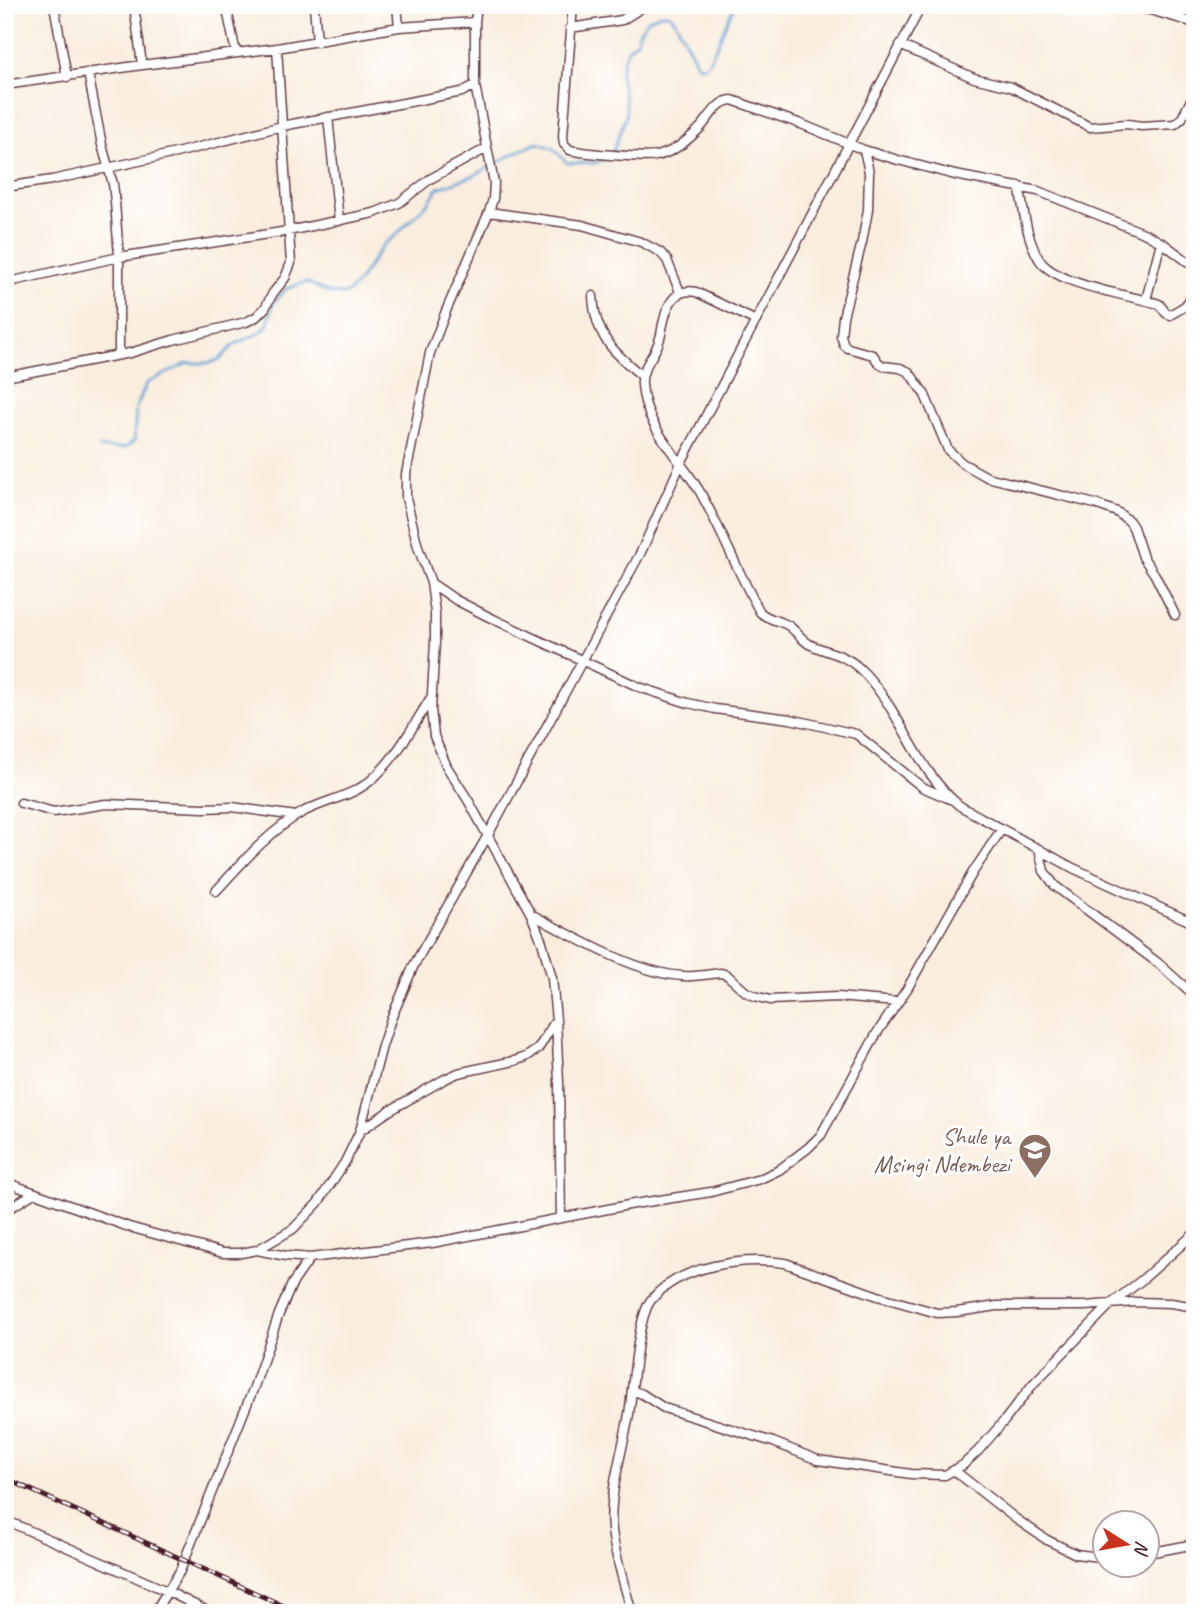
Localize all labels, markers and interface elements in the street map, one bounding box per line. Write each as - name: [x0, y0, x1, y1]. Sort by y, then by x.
- place label: Shule ya Msingi Ndembezi: [874, 1121, 1013, 1179]
- school or university icon: Shule ya Msingi Ndembezi: [1016, 1131, 1054, 1180]
- north arrow: [1092, 1510, 1162, 1580]
- text: N: [1128, 1539, 1155, 1558]

